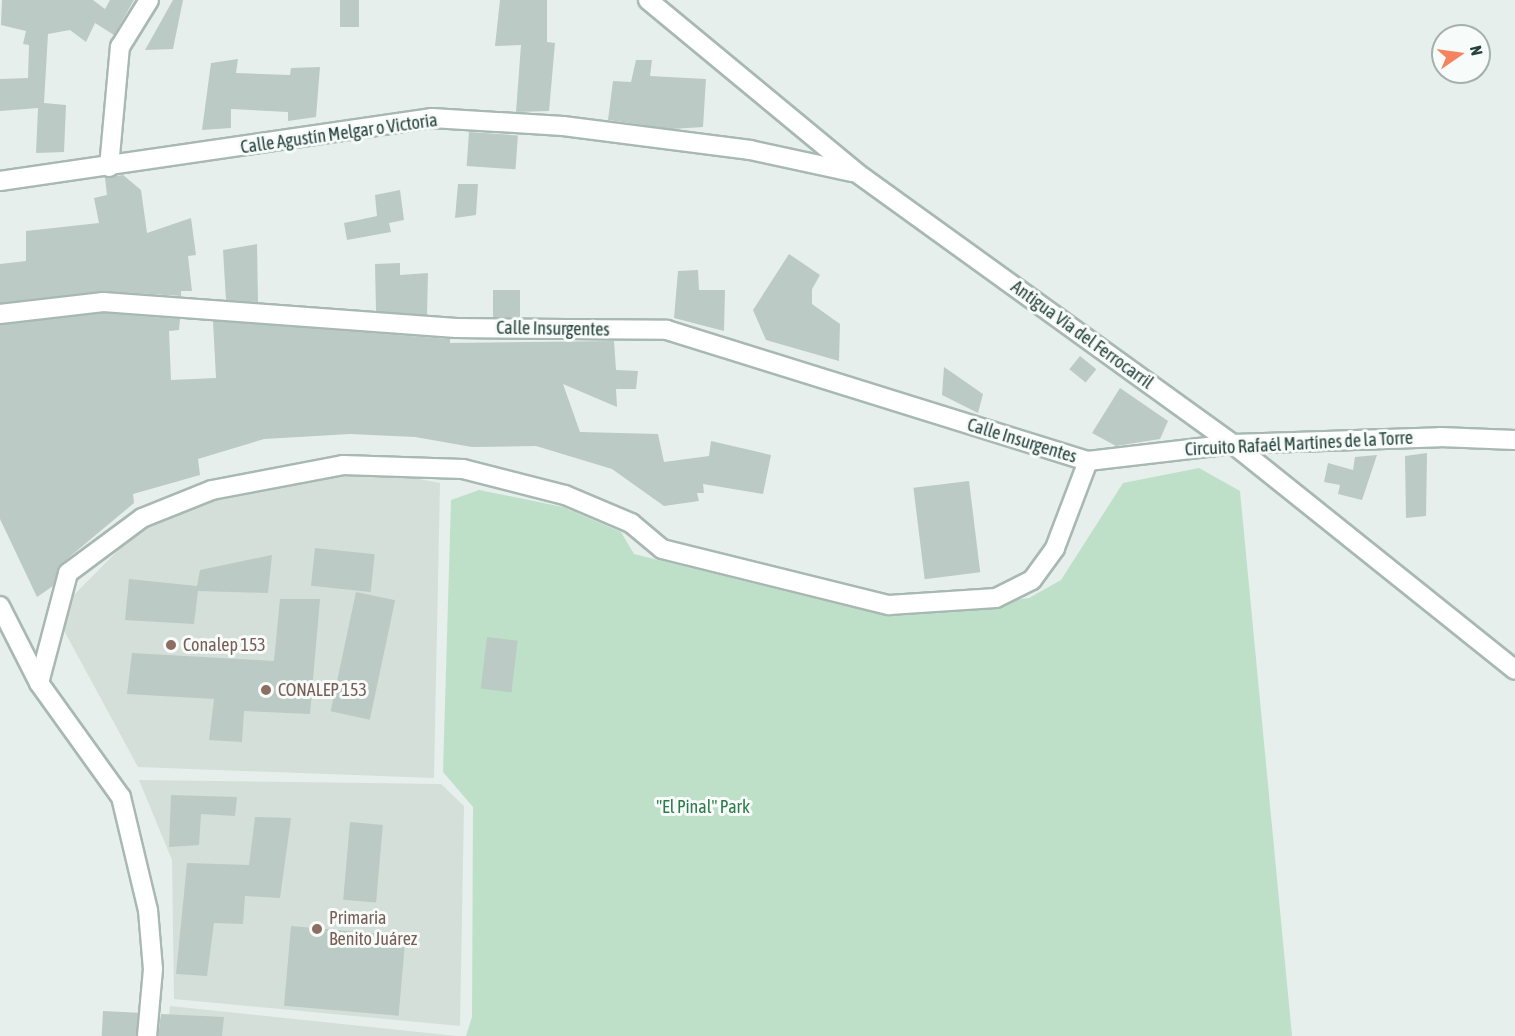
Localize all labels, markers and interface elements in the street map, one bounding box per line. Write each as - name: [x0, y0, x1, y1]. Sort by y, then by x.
- north arrow: [1431, 24, 1491, 84]
- text: N: [1467, 44, 1486, 57]
- street label: Calle Agustín Melgar o Victoria: [239, 109, 439, 159]
- street label: Antigua Vía del Ferrocarril: [1007, 276, 1157, 394]
- street label: Calle Insurgentes: [496, 317, 610, 341]
- street label: Calle Insurgentes: [965, 414, 1079, 468]
- street label: Circuito Rafaél Martínes de la Torre: [1184, 427, 1414, 461]
- place label: Conalep 153: [183, 634, 266, 656]
- marker: Conalep 153: [164, 638, 178, 652]
- place label: CONALEP 153: [278, 679, 367, 701]
- marker: CONALEP 153: [259, 683, 273, 697]
- park label: "El Pinal" Park: [656, 796, 750, 818]
- place label: Primaria Benito Juárez: [329, 908, 417, 950]
- marker: Primaria Benito Juárez: [310, 922, 324, 936]

